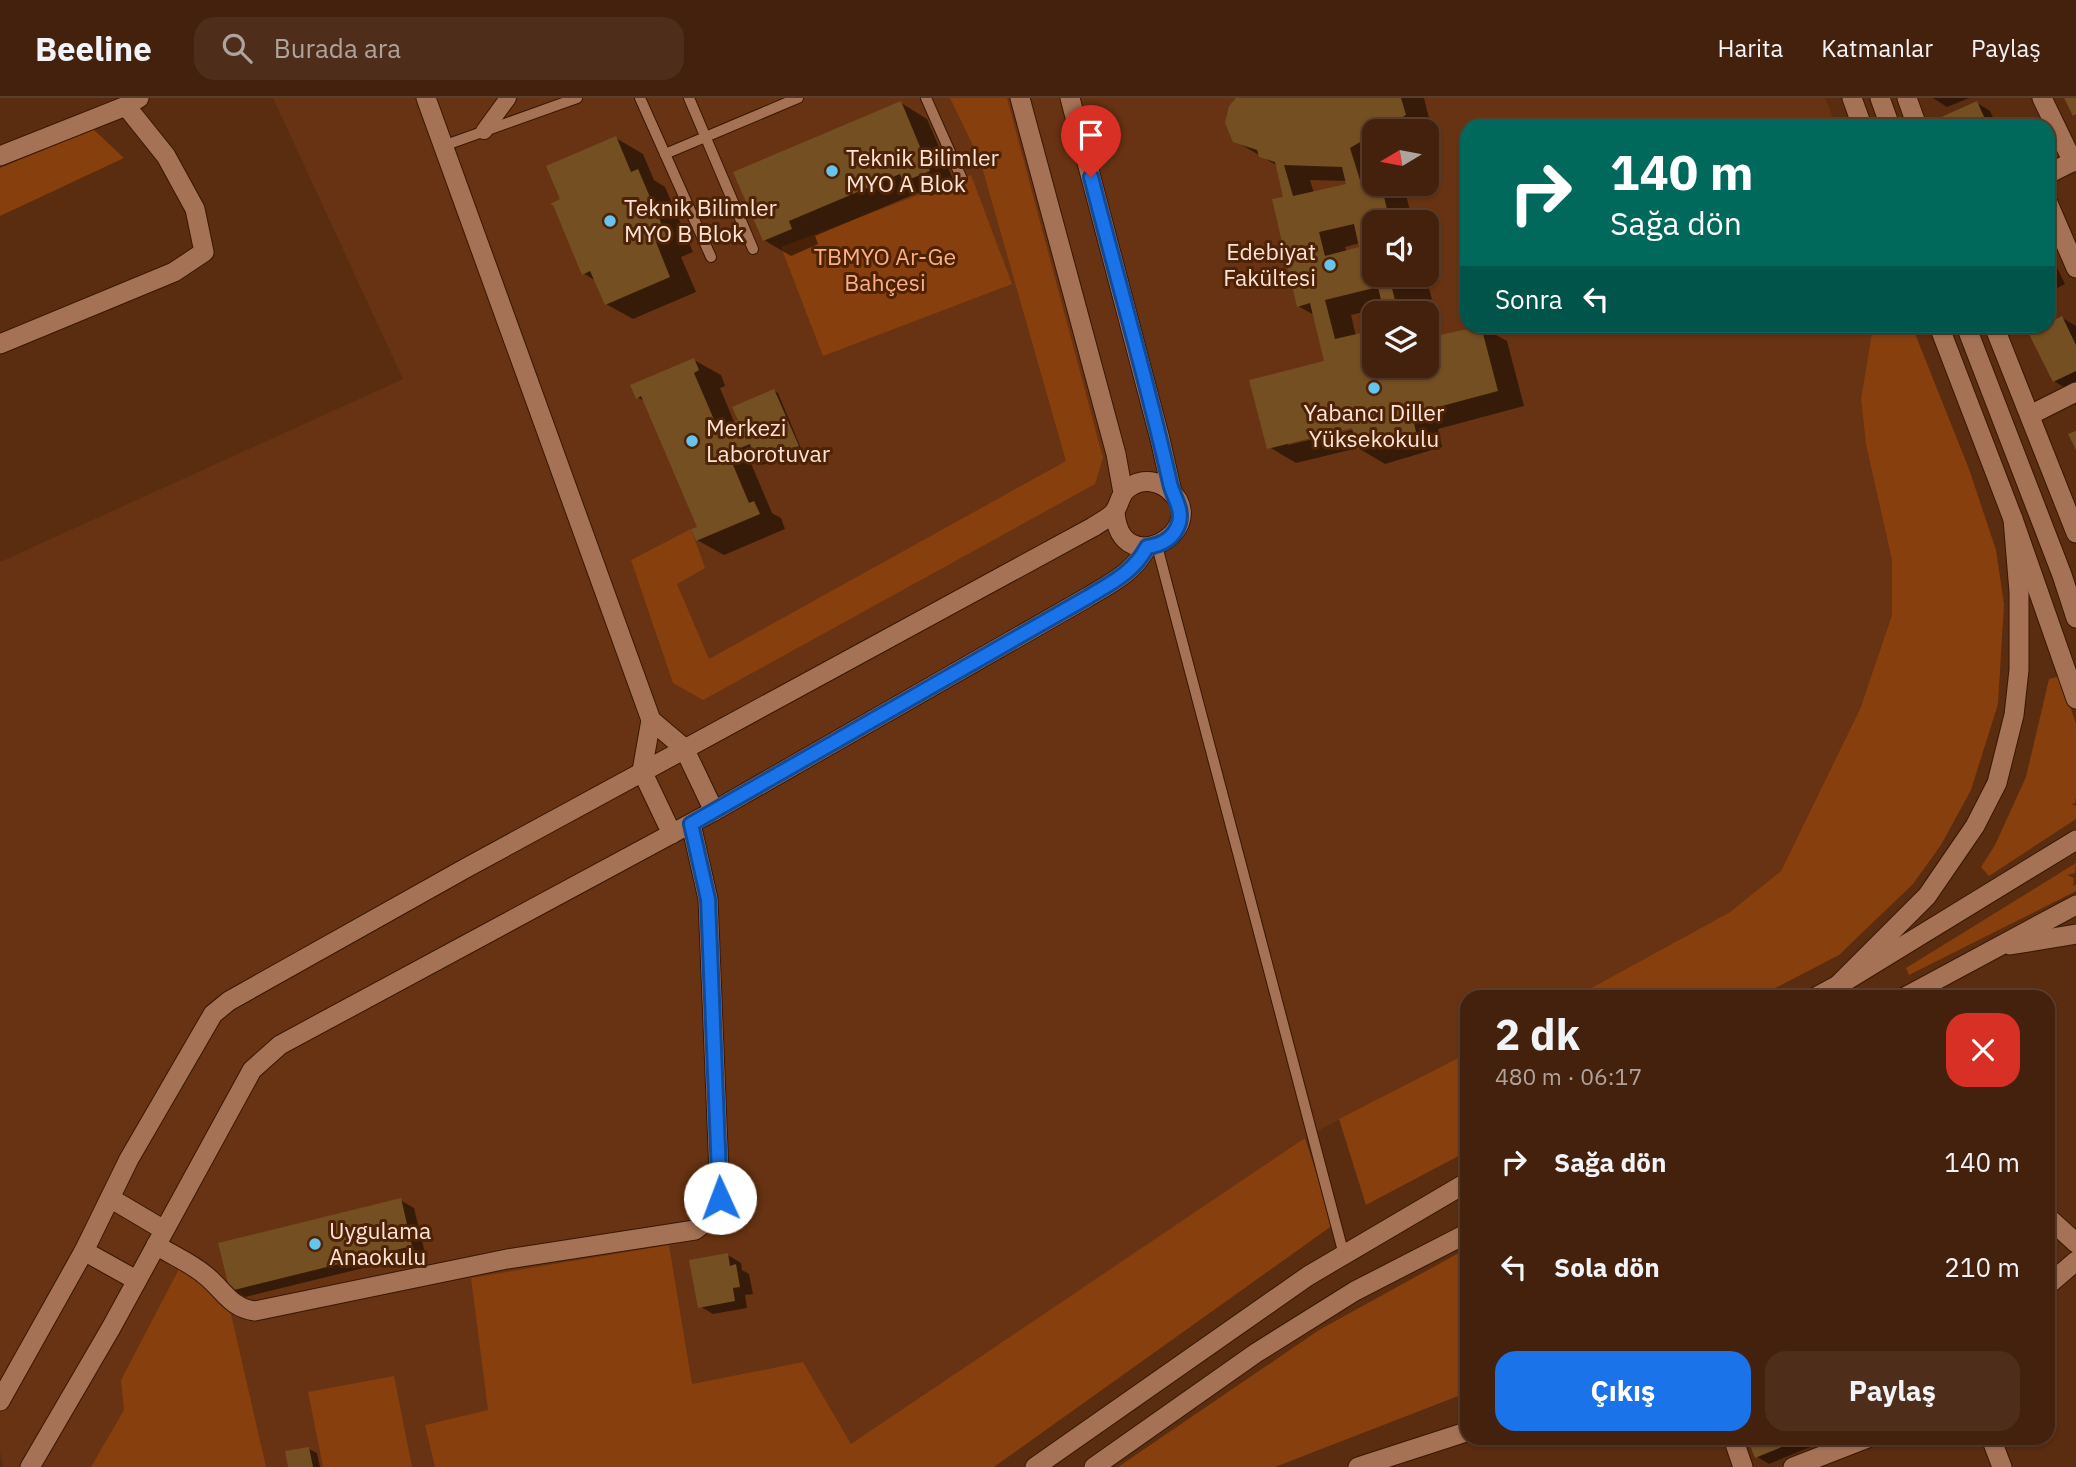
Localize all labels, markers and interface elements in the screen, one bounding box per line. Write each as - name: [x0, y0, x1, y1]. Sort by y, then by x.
- search box: [194, 17, 684, 80]
- text: Beeline: [35, 27, 152, 70]
- icon: search: [218, 29, 256, 67]
- text: Burada ara: [274, 31, 401, 65]
- text: Harita: [1717, 32, 1783, 64]
- text: Katmanlar: [1821, 32, 1933, 64]
- text: Paylaş: [1971, 32, 2041, 64]
- pin: [1061, 105, 1121, 177]
- icon: arrive: [1072, 116, 1110, 154]
- north arrow: [1362, 119, 1438, 196]
- map controls: [1362, 119, 1439, 378]
- text: 140 m: [1610, 140, 1754, 203]
- place label: Teknik Bilimler MYO A Blok: [846, 142, 1000, 198]
- icon: right: [1495, 147, 1586, 238]
- marker: Teknik Bilimler MYO A Blok: [824, 163, 840, 179]
- place label: Teknik Bilimler MYO B Blok: [624, 192, 778, 248]
- text: Sağa dön: [1610, 202, 1742, 244]
- button: sound: [1362, 210, 1439, 287]
- marker: Teknik Bilimler MYO B Blok: [602, 213, 618, 229]
- place label: Edebiyat Fakültesi: [1223, 236, 1316, 292]
- park label: TBMYO Ar-Ge Bahçesi: [814, 241, 956, 297]
- marker: Edebiyat Fakültesi: [1322, 257, 1338, 273]
- icon: left: [1577, 280, 1615, 318]
- text: Sonra: [1495, 282, 1563, 316]
- button: layers: [1362, 301, 1439, 378]
- marker: Yabancı Diller Yüksekokulu: [1366, 380, 1382, 396]
- place label: Yabancı Diller Yüksekokulu: [1304, 397, 1445, 453]
- place label: Merkezi Laborotuvar: [706, 412, 831, 468]
- marker: Merkezi Laborotuvar: [684, 433, 700, 449]
- text: 2 dk: [1495, 1007, 1580, 1062]
- button: close: [1946, 1013, 2020, 1087]
- text: 480 m · 06:17: [1495, 1061, 1642, 1091]
- icon: right: [1495, 1143, 1533, 1181]
- text: Sağa dön: [1554, 1145, 1666, 1179]
- text: 140 m: [1944, 1145, 2020, 1179]
- position arrow: [683, 1161, 757, 1235]
- place label: Uygulama Anaokulu: [329, 1215, 431, 1271]
- marker: Uygulama Anaokulu: [307, 1236, 323, 1252]
- icon: left: [1495, 1248, 1533, 1286]
- text: Sola dön: [1554, 1250, 1660, 1284]
- text: 210 m: [1944, 1250, 2020, 1284]
- button: Çıkış: [1495, 1351, 1751, 1431]
- button: Paylaş: [1765, 1351, 2020, 1431]

